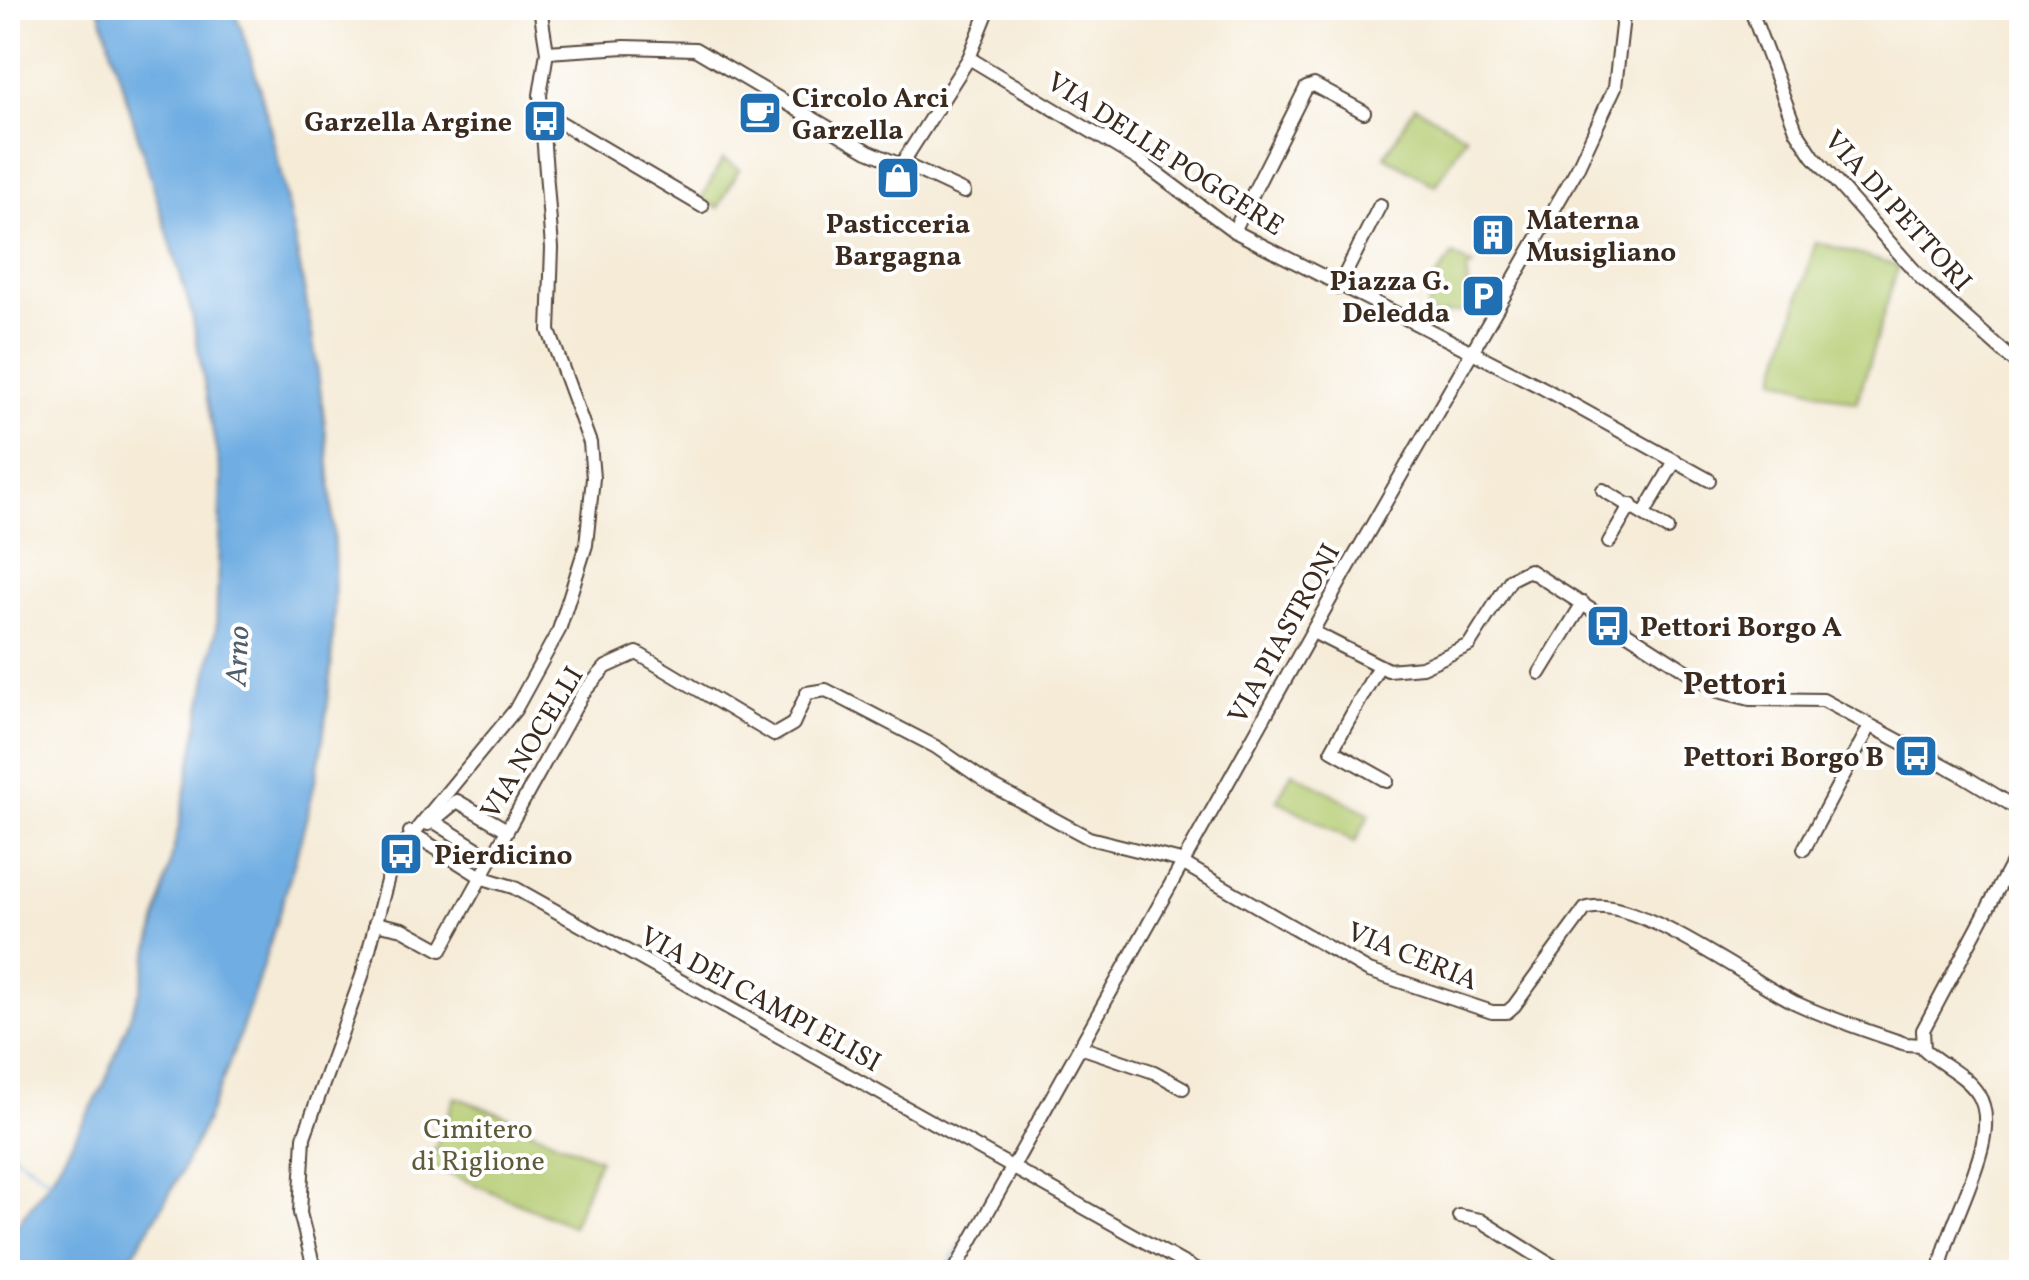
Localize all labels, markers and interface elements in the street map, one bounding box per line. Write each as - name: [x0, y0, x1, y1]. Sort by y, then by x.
- street label: VIA DELLE POGGERE: [1038, 64, 1291, 247]
- place label: Circolo Arci Garzella: [792, 80, 949, 151]
- cafe icon: Circolo Arci Garzella: [737, 90, 783, 136]
- bus stop icon: Garzella Argine: [522, 98, 568, 144]
- place label: Garzella Argine: [304, 104, 512, 143]
- street label: VIA DI PETTORI: [1814, 122, 1980, 301]
- shop icon: Pasticceria Bargagna: [875, 155, 921, 201]
- place label: Materna Musigliano: [1526, 202, 1676, 273]
- place label: Pasticceria Bargagna: [826, 206, 970, 277]
- building icon: Materna Musigliano: [1470, 212, 1516, 258]
- place label: Piazza G. Deledda: [1330, 263, 1450, 334]
- parking icon: Piazza G. Deledda: [1460, 273, 1506, 319]
- street label: VIA PIASTRONI: [1219, 537, 1351, 731]
- bus stop icon: Pettori Borgo A: [1585, 603, 1631, 649]
- place label: Pettori Borgo A: [1640, 609, 1842, 648]
- water label: Arno: [216, 625, 262, 688]
- street label: VIA NOCELLI: [472, 660, 594, 827]
- district label: Pettori: [1683, 664, 1787, 708]
- bus stop icon: Pettori Borgo B: [1893, 733, 1939, 779]
- place label: Pettori Borgo B: [1683, 739, 1884, 778]
- bus stop icon: Pierdicino: [378, 831, 424, 877]
- place label: Pierdicino: [434, 837, 572, 876]
- street label: VIA CERIA: [1341, 913, 1484, 1001]
- street label: VIA DEI CAMPI ELISI: [632, 918, 887, 1083]
- park label: Cimitero di Riglione: [411, 1111, 545, 1182]

